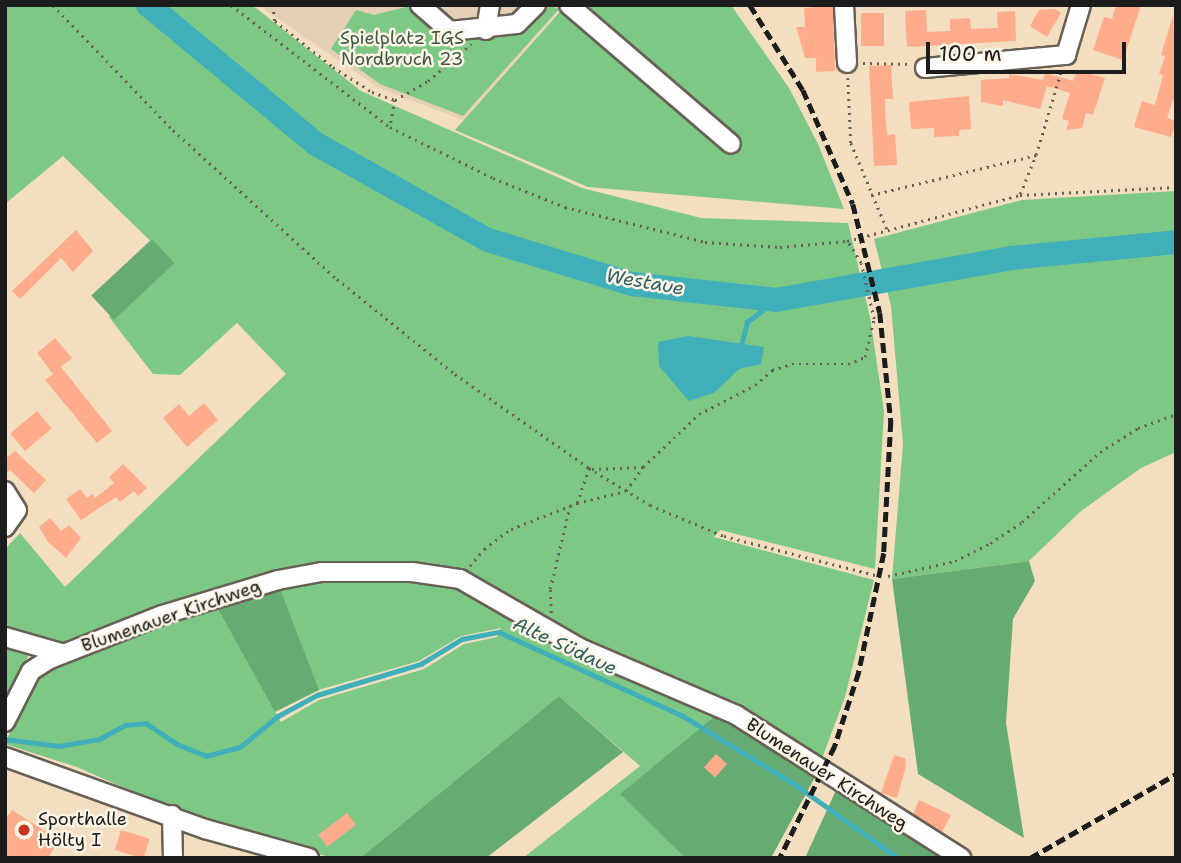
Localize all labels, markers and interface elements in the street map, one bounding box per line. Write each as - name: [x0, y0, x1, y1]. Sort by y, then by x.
- park label: Spielplatz IGS Nordbruch 23: [340, 28, 464, 70]
- scale bar: [929, 28, 1128, 72]
- text: 100 m: [939, 40, 1002, 68]
- water label: Westaue: [604, 264, 686, 300]
- street label: Blumenauer Kirchweg: [79, 575, 263, 657]
- water label: Alte Südaue: [510, 612, 620, 680]
- street label: Blumenauer Kirchweg: [742, 714, 912, 834]
- place label: Sporthalle Hölty I: [38, 809, 127, 852]
- marker: Sporthalle Hölty I: [16, 822, 32, 838]

